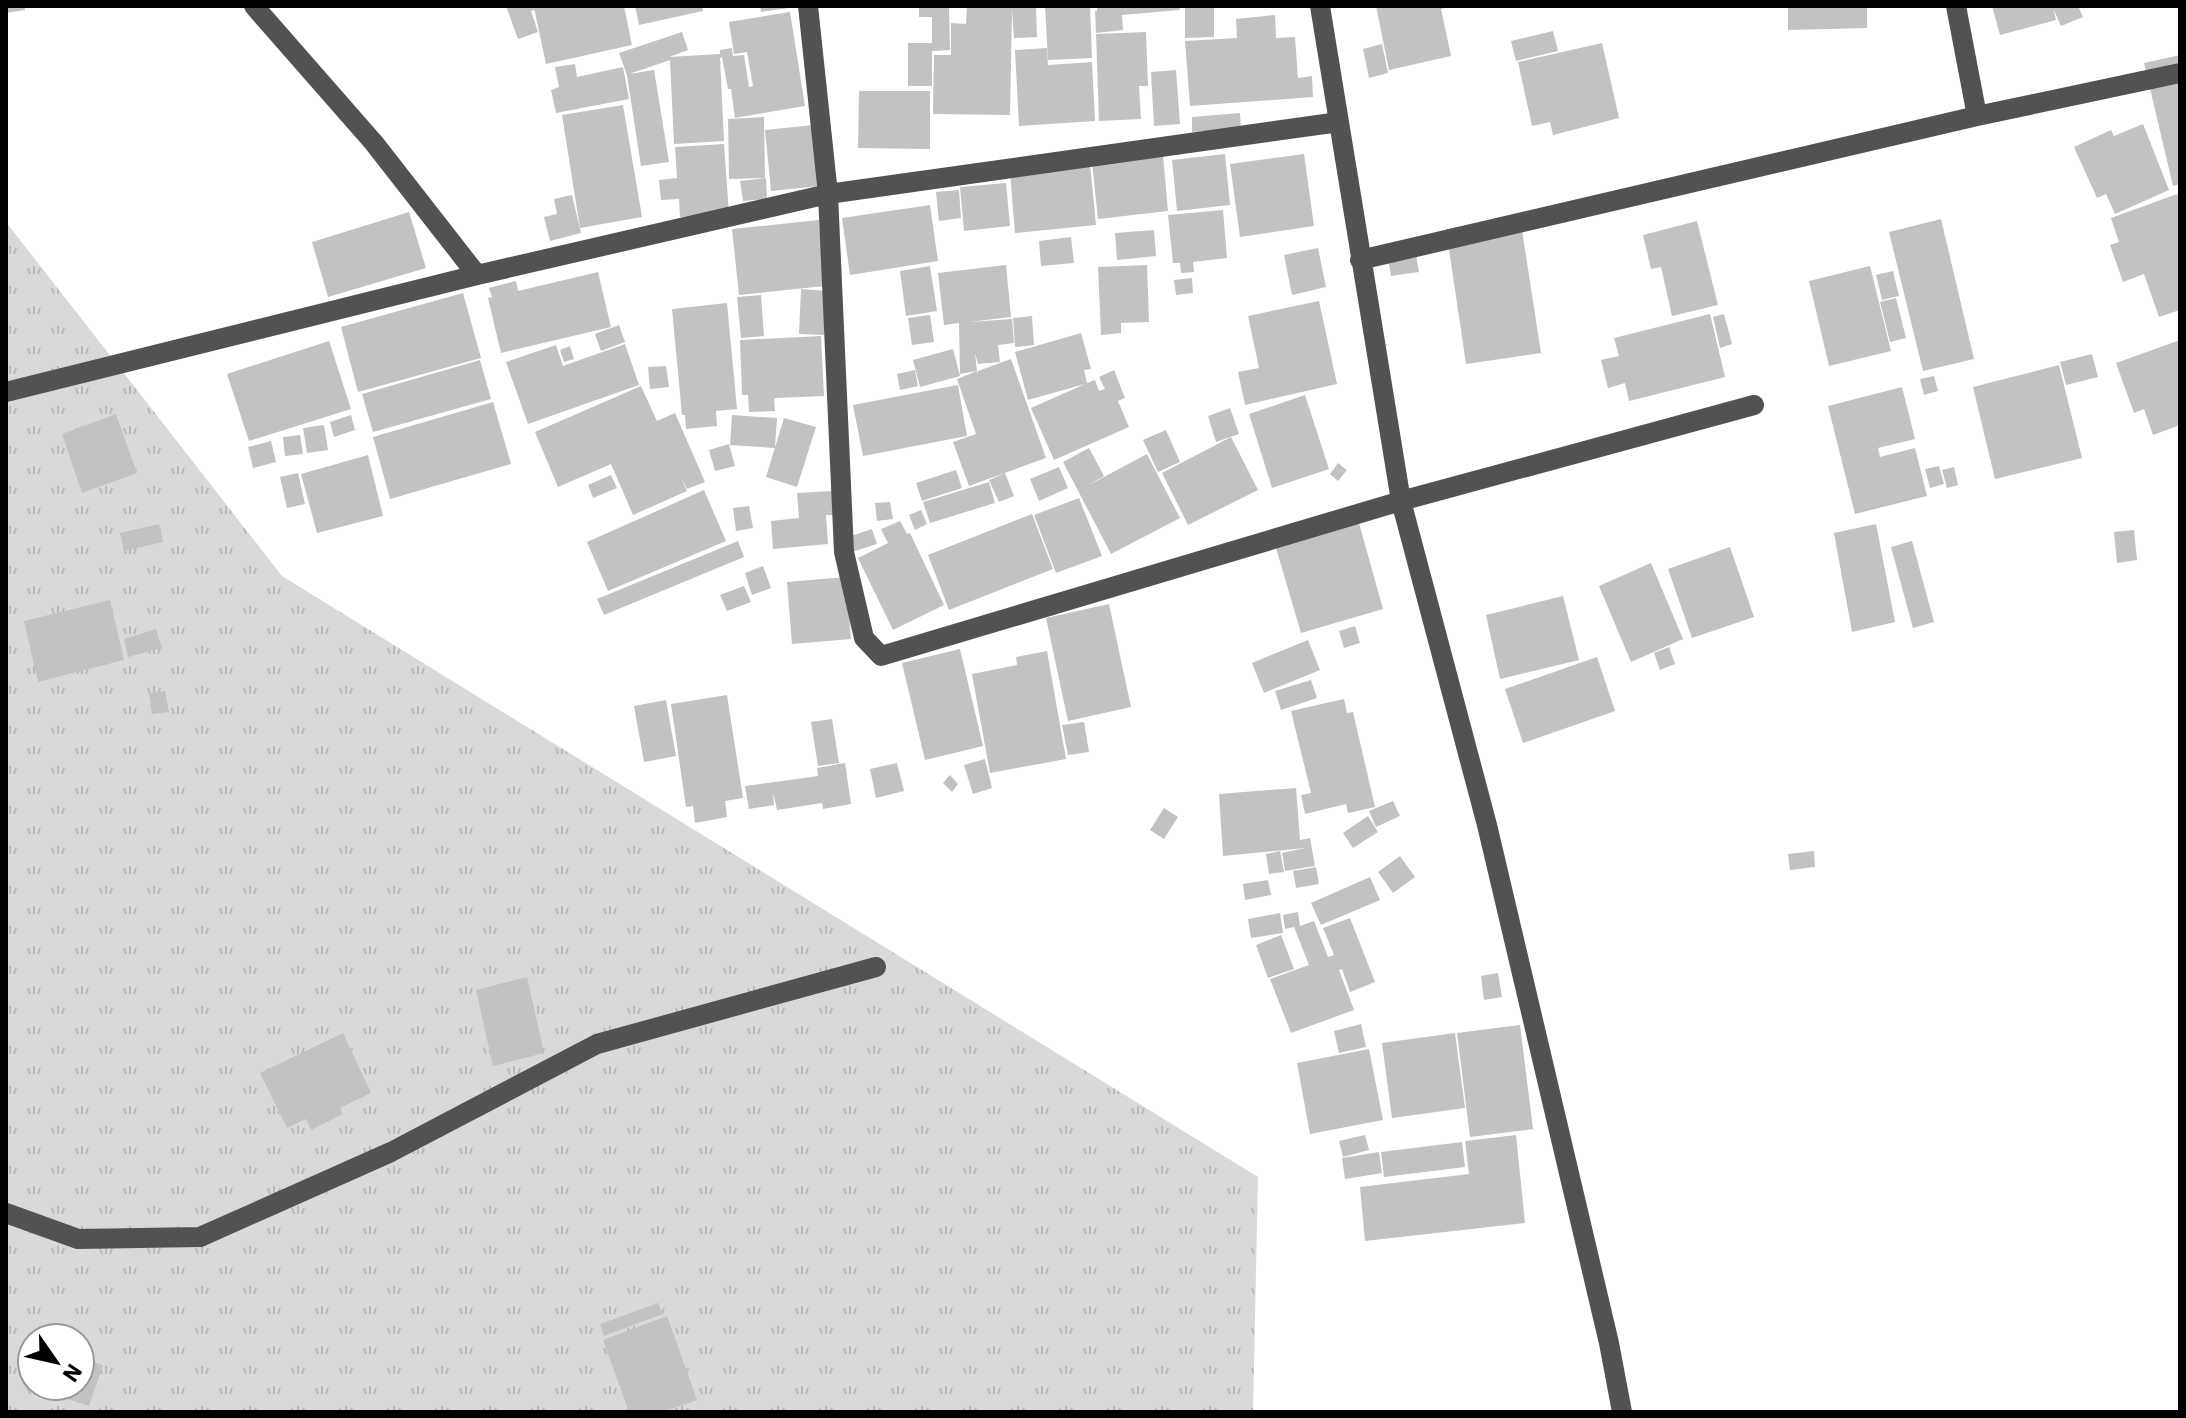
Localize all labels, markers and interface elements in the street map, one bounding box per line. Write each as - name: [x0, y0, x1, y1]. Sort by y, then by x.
- north arrow: [16, 1322, 96, 1402]
- text: N: [57, 1359, 89, 1388]

